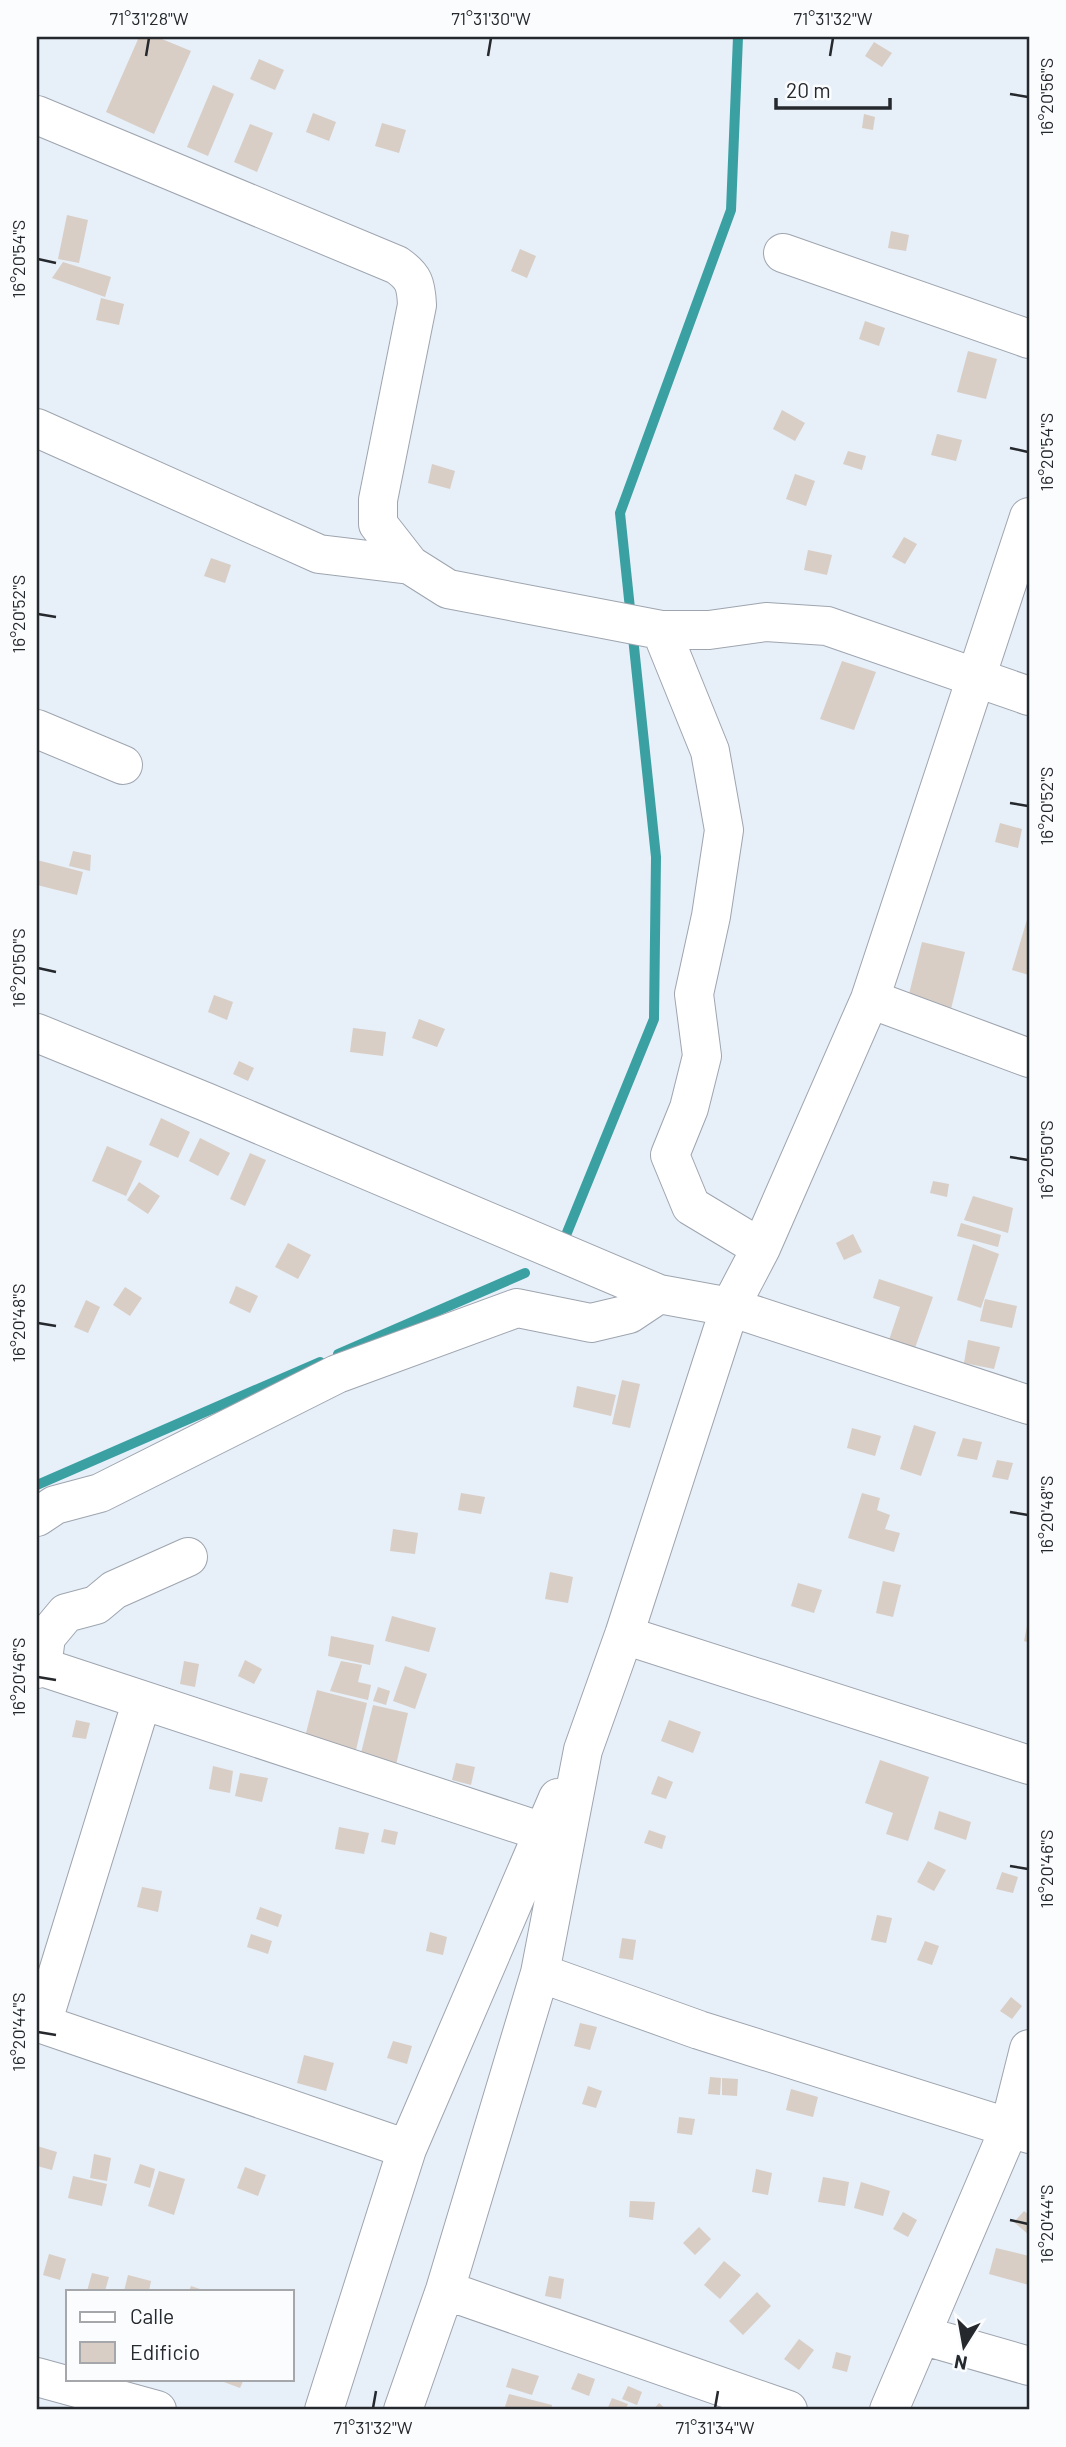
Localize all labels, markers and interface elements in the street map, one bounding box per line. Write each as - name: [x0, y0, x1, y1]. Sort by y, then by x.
- text: 71°31'28"W: [109, 7, 189, 29]
- text: 71°31'30"W: [451, 7, 531, 29]
- text: 71°31'32"W: [793, 7, 873, 29]
- text: 16°20'56"S: [1035, 58, 1057, 136]
- scale bar: [776, 66, 889, 110]
- text: 20 m: [786, 77, 831, 102]
- text: 16°20'54"S: [7, 220, 29, 298]
- text: 16°20'54"S: [1035, 413, 1057, 491]
- text: 16°20'52"S: [7, 575, 29, 653]
- text: 16°20'52"S: [1035, 767, 1057, 845]
- text: 16°20'50"S: [7, 928, 29, 1008]
- text: 16°20'50"S: [1035, 1120, 1057, 1200]
- text: 16°20'48"S: [7, 1283, 29, 1363]
- text: 16°20'48"S: [1035, 1475, 1057, 1555]
- text: 16°20'46"S: [7, 1638, 29, 1716]
- text: 16°20'46"S: [1035, 1830, 1057, 1908]
- text: 16°20'44"S: [7, 1992, 29, 2072]
- text: 16°20'44"S: [1035, 2184, 1057, 2264]
- legend: [66, 2290, 294, 2380]
- text: Calle: [130, 2303, 174, 2328]
- north arrow: [930, 2310, 1000, 2380]
- text: Edificio: [130, 2339, 200, 2364]
- text: N: [952, 2351, 969, 2376]
- text: 71°31'32"W: [333, 2416, 413, 2438]
- text: 71°31'34"W: [675, 2416, 755, 2438]

